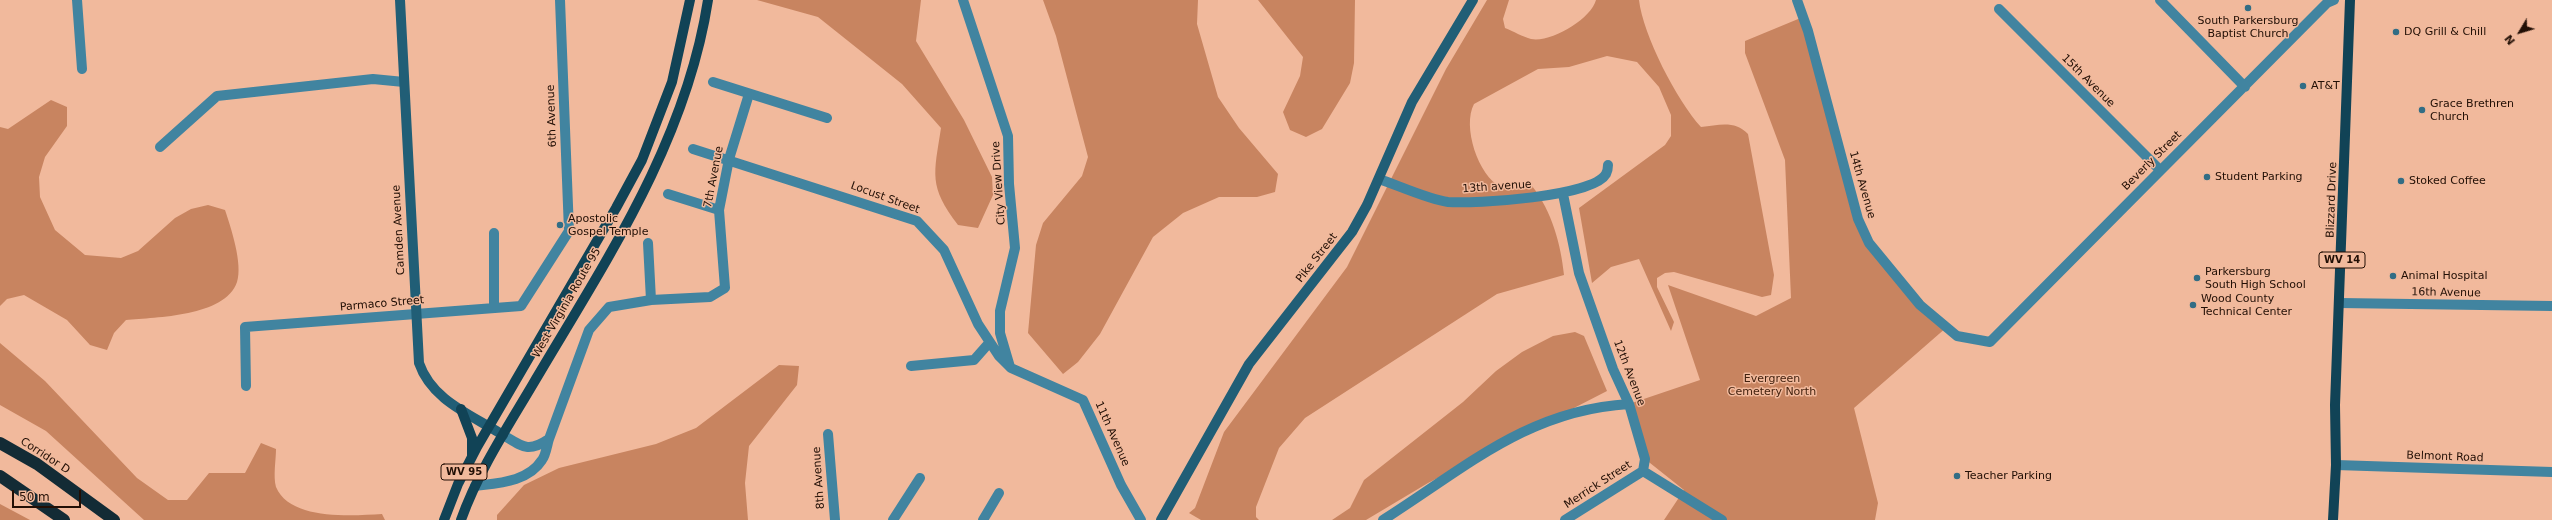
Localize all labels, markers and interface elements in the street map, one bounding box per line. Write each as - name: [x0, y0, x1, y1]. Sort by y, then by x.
- marker: South Parkersburg Baptist Church: [2243, 3, 2253, 13]
- north arrow: [2500, 12, 2540, 52]
- place label: South Parkersburg Baptist Church: [2197, 14, 2299, 40]
- place label: DQ Grill & Chill: [2404, 25, 2486, 39]
- marker: DQ Grill & Chill: [2391, 27, 2401, 37]
- text: N: [2502, 32, 2518, 47]
- street label: 15th Avenue: [2059, 52, 2117, 110]
- place label: AT&T: [2311, 79, 2340, 93]
- marker: AT&T: [2298, 81, 2308, 91]
- street label: 6th Avenue: [544, 84, 560, 148]
- place label: Grace Brethren Church: [2430, 97, 2514, 123]
- marker: Grace Brethren Church: [2417, 105, 2427, 115]
- street label: Beverly Street: [2120, 129, 2184, 193]
- street label: City View Drive: [989, 141, 1009, 225]
- street label: 7th Avenue: [702, 145, 726, 209]
- street label: 14th Avenue: [1846, 150, 1878, 220]
- street label: Blizzard Drive: [2324, 162, 2340, 238]
- place label: Student Parking: [2215, 170, 2303, 184]
- marker: Student Parking: [2202, 172, 2212, 182]
- place label: Stoked Coffee: [2409, 174, 2486, 188]
- marker: Stoked Coffee: [2396, 176, 2406, 186]
- street label: 13th avenue: [1462, 178, 1532, 196]
- street label: Locust Street: [849, 179, 921, 217]
- street label: Camden Avenue: [390, 185, 408, 275]
- place label: Apostolic Gospel Temple: [568, 212, 648, 238]
- marker: Apostolic Gospel Temple: [555, 220, 565, 230]
- street label: Pike Street: [1294, 231, 1340, 285]
- street label: West Virginia Route 95: [530, 246, 604, 360]
- road number: WV 14: [2319, 252, 2365, 268]
- place label: Parkersburg South High School: [2205, 265, 2306, 291]
- place label: Animal Hospital: [2401, 269, 2487, 283]
- marker: Animal Hospital: [2388, 271, 2398, 281]
- marker: Parkersburg South High School: [2192, 273, 2202, 283]
- street label: 16th Avenue: [2411, 286, 2481, 300]
- place label: Wood County Technical Center: [2201, 292, 2292, 318]
- street label: Parmaco Street: [339, 294, 425, 314]
- marker: Wood County Technical Center: [2188, 300, 2198, 310]
- street label: 12th Avenue: [1610, 338, 1648, 408]
- park label: Evergreen Cemetery North: [1728, 372, 1816, 398]
- street label: 11th Avenue: [1092, 400, 1132, 468]
- street label: Corridor D: [18, 435, 72, 477]
- street label: 8th Avenue: [810, 446, 828, 510]
- street label: Belmont Road: [2406, 449, 2484, 465]
- street label: Merrick Street: [1562, 458, 1634, 512]
- road number: WV 95: [441, 464, 487, 480]
- place label: Teacher Parking: [1965, 469, 2052, 483]
- marker: Teacher Parking: [1952, 471, 1962, 481]
- scale bar: [14, 482, 83, 508]
- text: 50 m: [19, 490, 50, 504]

